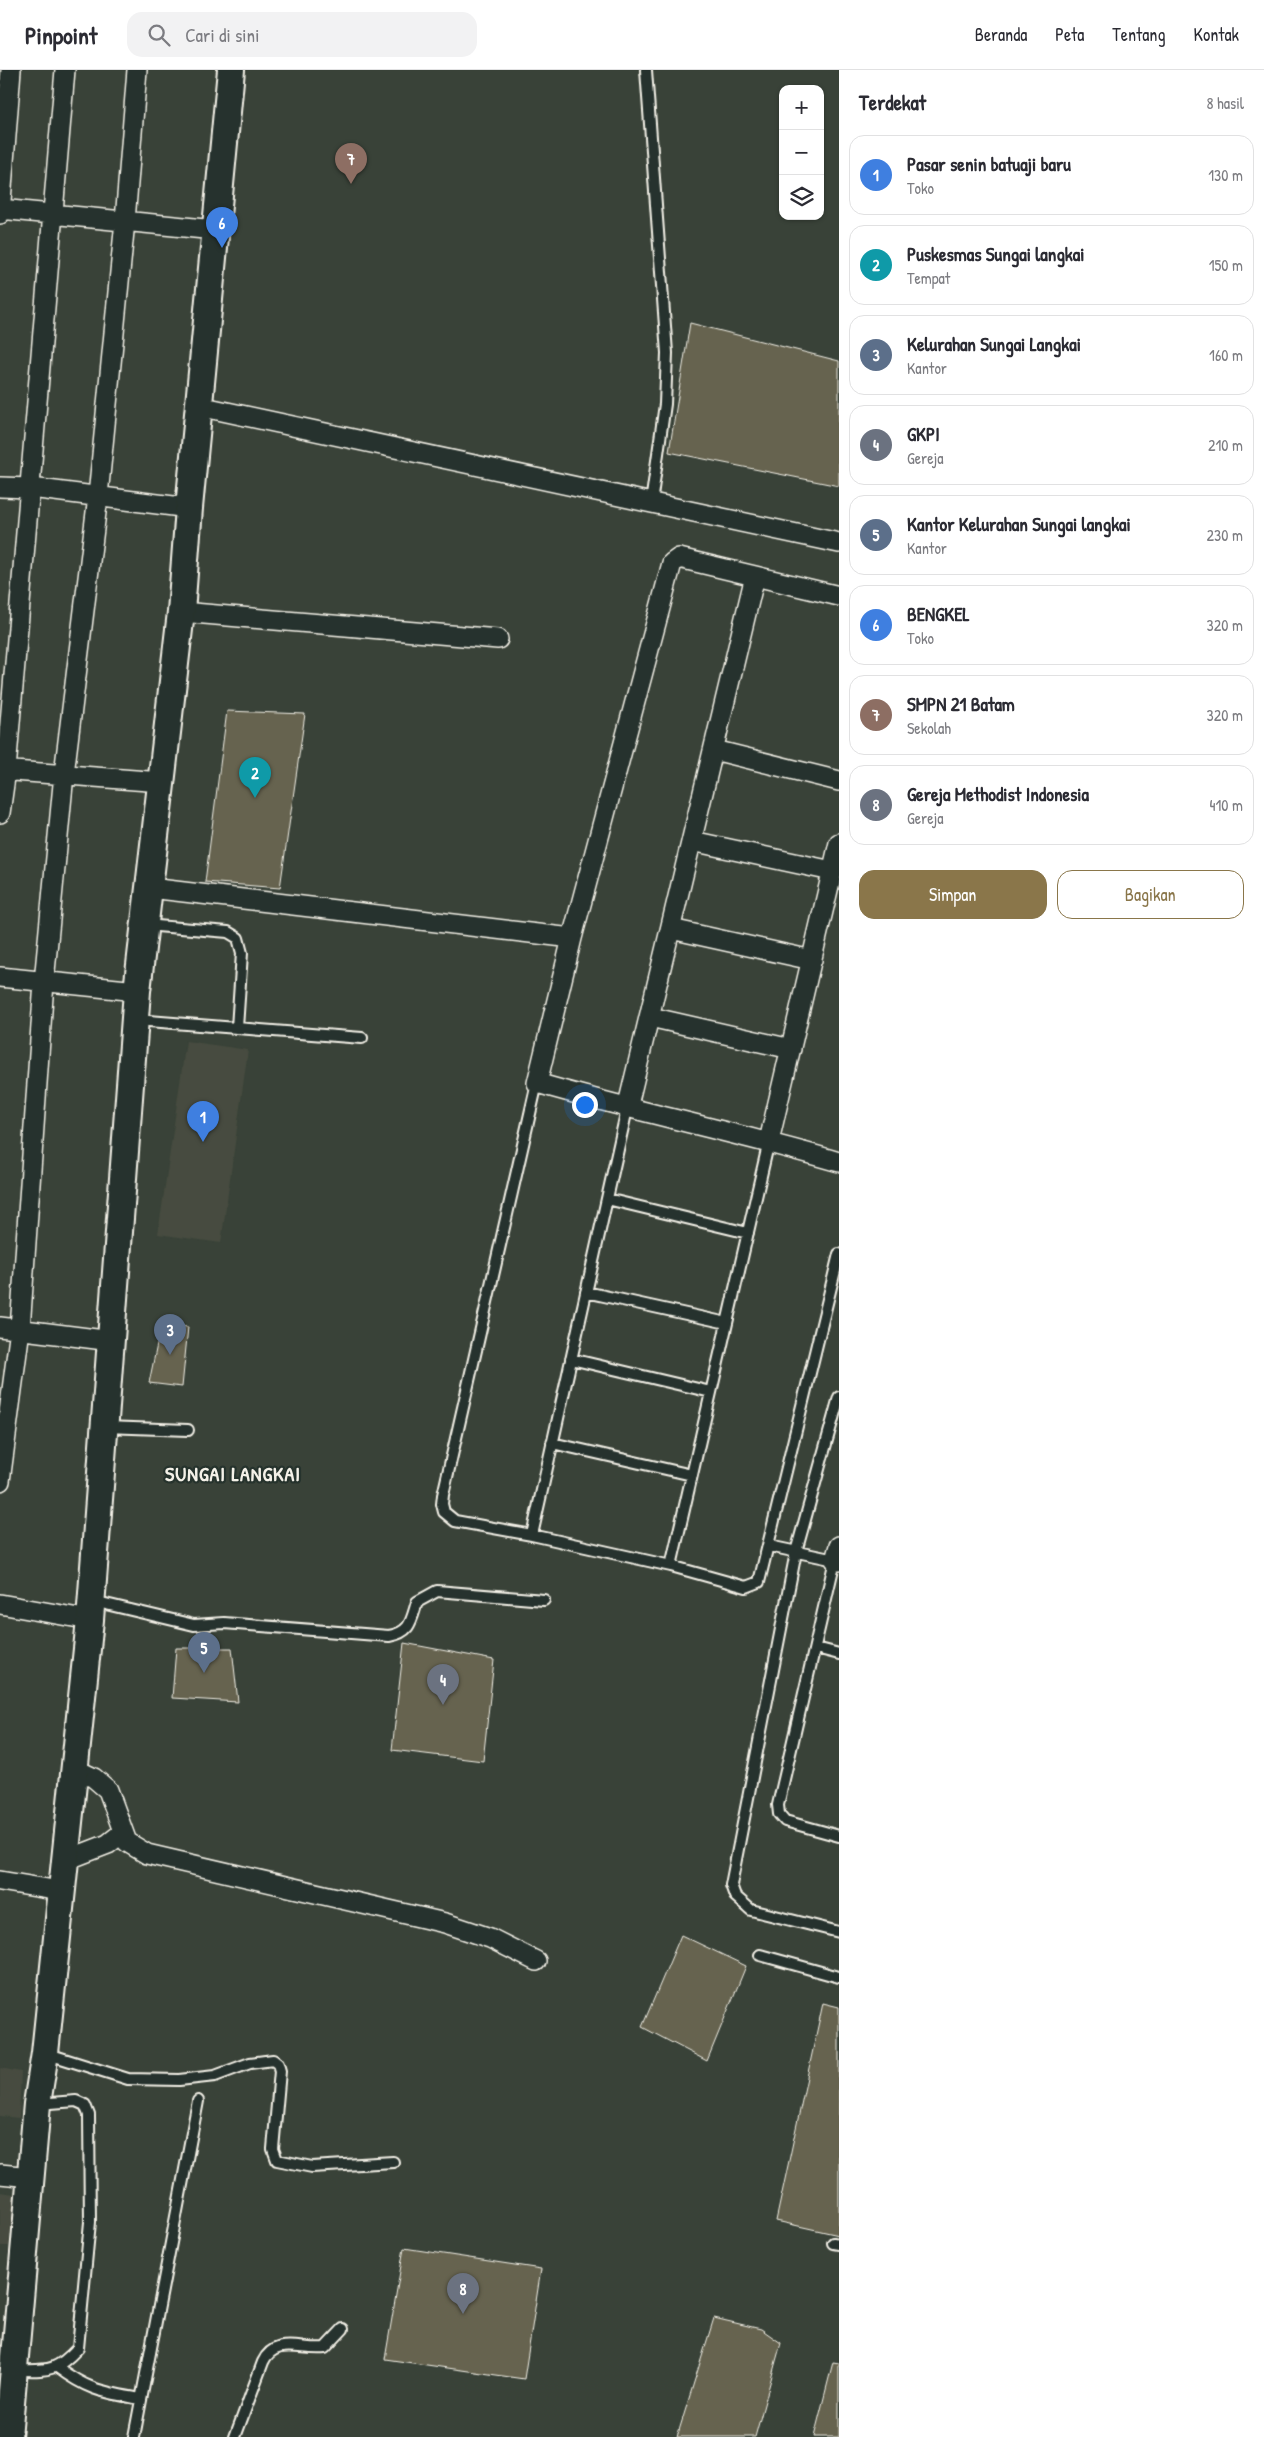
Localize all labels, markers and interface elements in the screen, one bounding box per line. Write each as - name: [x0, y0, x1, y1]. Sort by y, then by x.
- search box: [127, 12, 477, 57]
- text: Pinpoint: [25, 19, 97, 51]
- icon: search: [145, 21, 173, 49]
- text: Cari di sini: [185, 22, 259, 48]
- text: Beranda: [975, 22, 1027, 47]
- text: Peta: [1055, 22, 1084, 47]
- text: Tentang: [1112, 22, 1165, 47]
- text: Kontak: [1193, 22, 1239, 47]
- map controls: [779, 85, 824, 220]
- button: +: [779, 85, 824, 130]
- text: Terdekat: [859, 88, 926, 117]
- text: 8 hasil: [1206, 92, 1244, 114]
- button: −: [779, 130, 824, 175]
- pin: 7: [335, 143, 367, 184]
- text: Pasar senin batuaji baru: [907, 151, 1071, 177]
- text: 1: [873, 164, 879, 186]
- text: 130 m: [1208, 164, 1243, 186]
- button: layers: [779, 175, 824, 220]
- text: Toko: [907, 177, 934, 199]
- pin: 6: [206, 207, 238, 248]
- text: Puskesmas Sungai langkai: [907, 241, 1084, 267]
- text: 2: [872, 254, 880, 276]
- text: 150 m: [1209, 254, 1243, 276]
- text: Tempat: [907, 267, 950, 289]
- text: Kelurahan Sungai Langkai: [907, 331, 1081, 357]
- text: 3: [872, 344, 880, 366]
- text: 160 m: [1209, 344, 1243, 366]
- text: Kantor: [907, 357, 947, 379]
- text: GKPI: [907, 421, 940, 447]
- text: 4: [873, 434, 879, 456]
- text: 210 m: [1208, 434, 1243, 456]
- text: Gereja: [907, 447, 944, 469]
- text: Kantor Kelurahan Sungai langkai: [907, 511, 1131, 537]
- text: 5: [873, 524, 879, 546]
- text: 230 m: [1207, 524, 1243, 546]
- text: Kantor: [907, 537, 947, 559]
- text: BENGKEL: [907, 601, 970, 627]
- text: 6: [873, 614, 879, 636]
- text: 320 m: [1207, 614, 1243, 636]
- text: Toko: [907, 627, 934, 649]
- text: SMPN 21 Batam: [907, 691, 1015, 717]
- text: 7: [872, 704, 880, 726]
- text: 320 m: [1207, 704, 1243, 726]
- text: Sekolah: [907, 717, 951, 739]
- pin: 2: [239, 757, 271, 798]
- text: Gereja Methodist Indonesia: [907, 781, 1089, 807]
- text: 8: [873, 794, 879, 816]
- text: 410 m: [1209, 794, 1243, 816]
- text: Gereja: [907, 807, 944, 829]
- button: Simpan: [859, 870, 1047, 919]
- button: Bagikan: [1057, 870, 1244, 919]
- your location: [572, 1092, 598, 1118]
- pin: 1: [187, 1101, 219, 1142]
- pin: 3: [154, 1314, 186, 1355]
- district label: SUNGAI LANGKAI: [165, 1460, 301, 1487]
- pin: 5: [188, 1632, 220, 1673]
- pin: 4: [427, 1664, 459, 1705]
- pin: 8: [447, 2273, 479, 2314]

